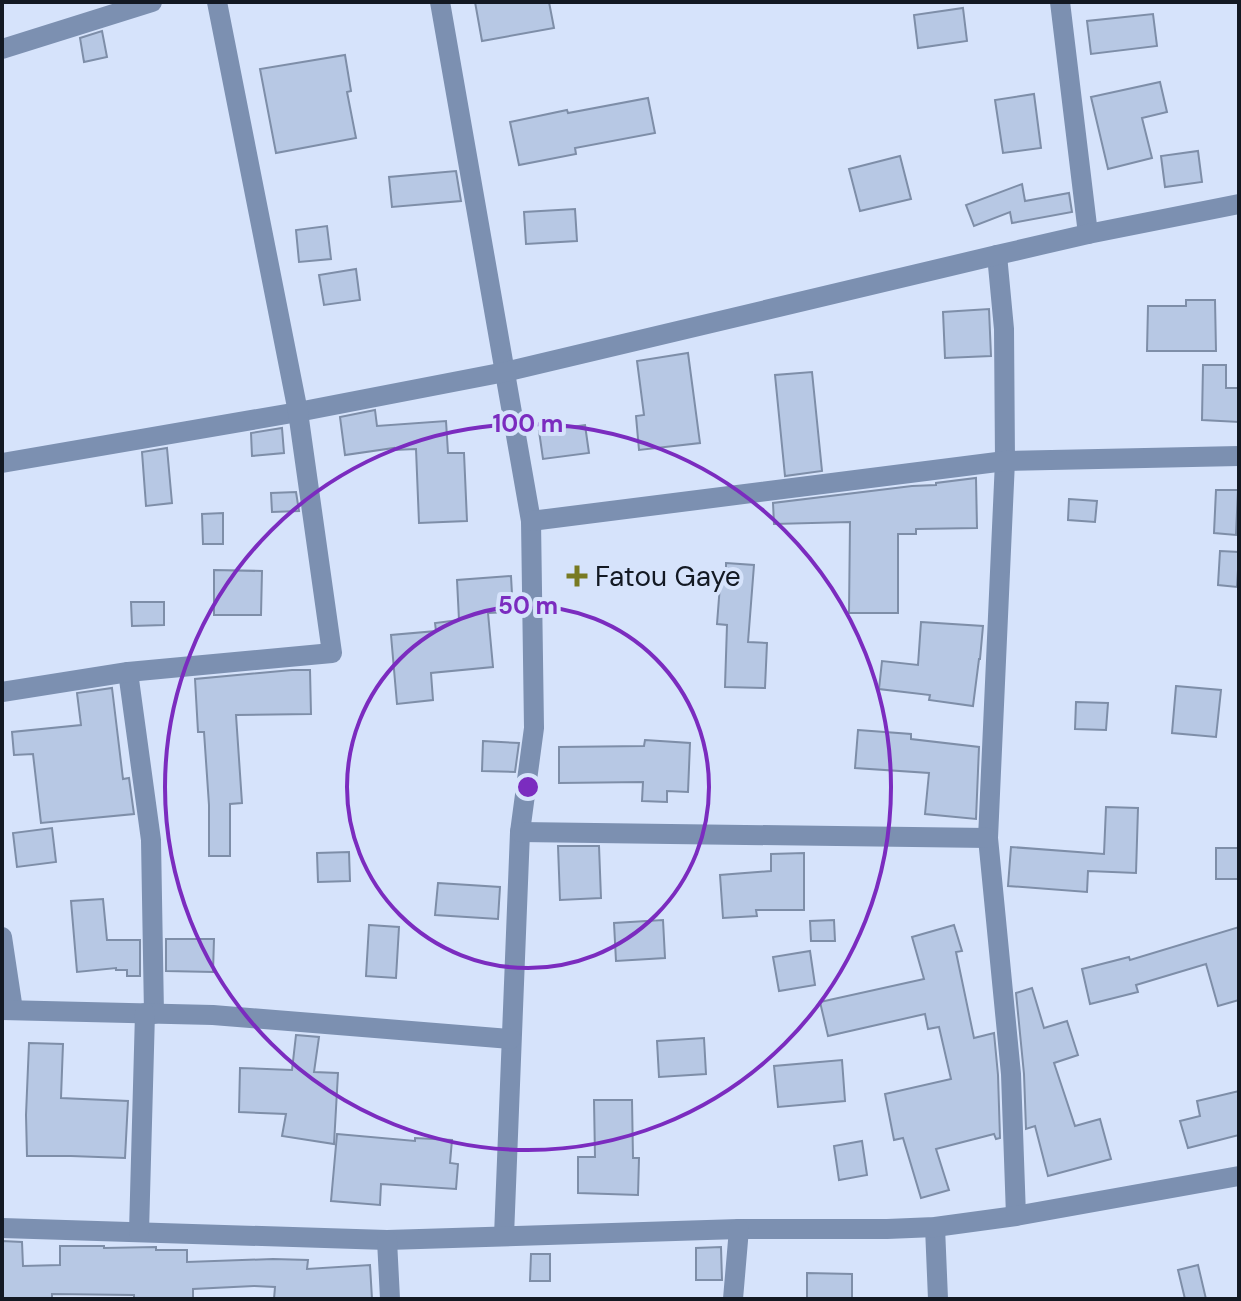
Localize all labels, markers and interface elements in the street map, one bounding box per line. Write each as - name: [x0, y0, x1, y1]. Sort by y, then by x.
- text: 100 m: [493, 408, 563, 439]
- place label: Fatou Gaye: [595, 558, 741, 595]
- marker: Fatou Gaye: [566, 565, 588, 587]
- text: 50 m: [498, 590, 558, 621]
- centre of rings: [514, 773, 542, 801]

